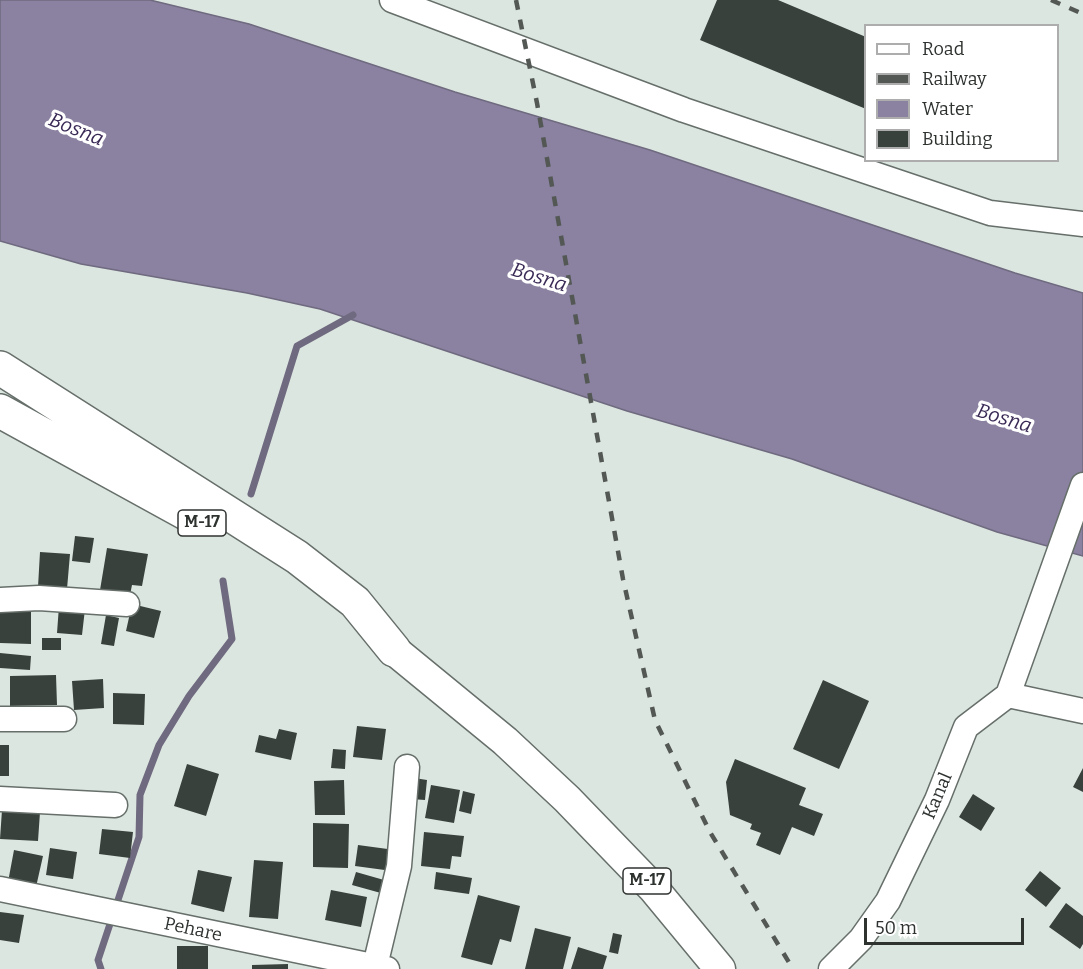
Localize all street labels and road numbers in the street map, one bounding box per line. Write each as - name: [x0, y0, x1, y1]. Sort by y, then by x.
- road number: M-17: [178, 510, 226, 536]
- street label: Kanal: [919, 770, 957, 822]
- road number: M-17: [623, 868, 671, 894]
- street label: Pehare: [162, 913, 224, 947]

